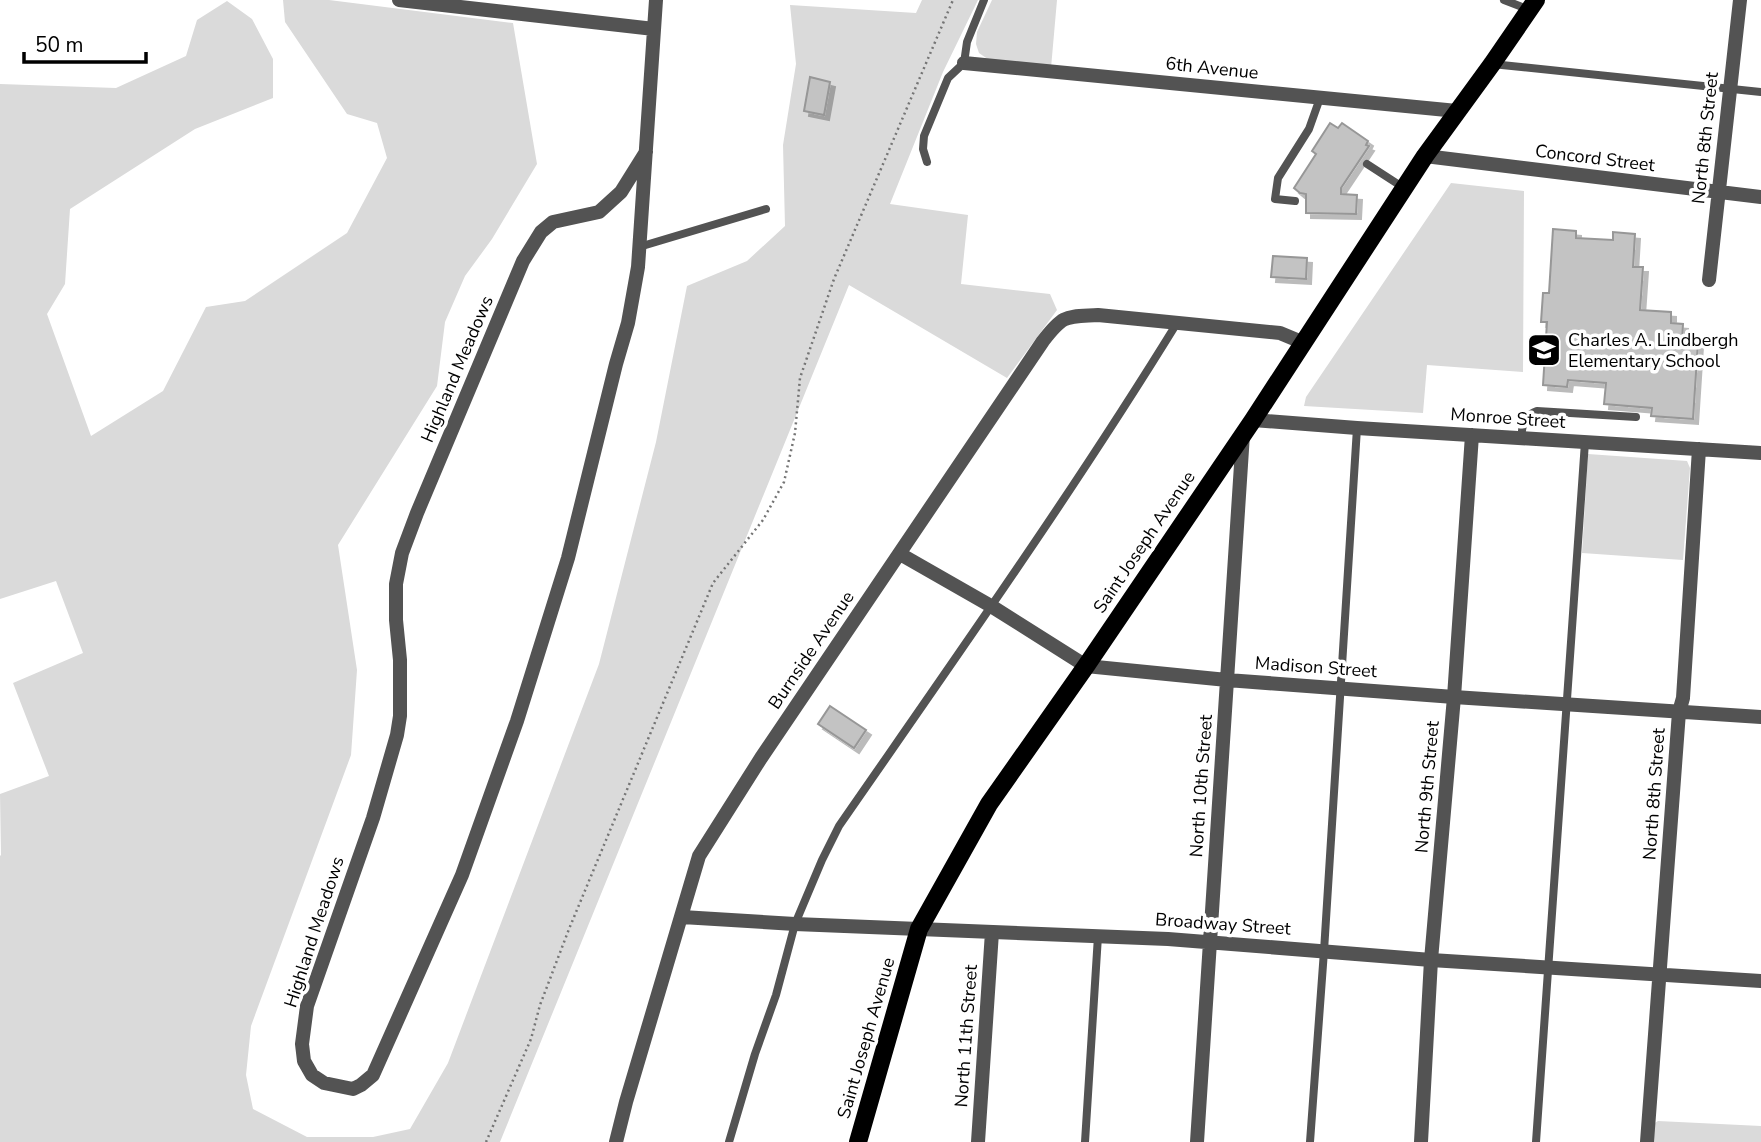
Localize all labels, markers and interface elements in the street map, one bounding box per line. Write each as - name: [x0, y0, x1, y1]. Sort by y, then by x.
- scale bar: [24, 21, 147, 65]
- text: 50 m: [35, 31, 84, 59]
- street label: 6th Avenue: [1164, 51, 1260, 85]
- street label: North 8th Street: [1686, 70, 1724, 205]
- street label: Concord Street: [1534, 139, 1657, 177]
- street label: Highland Meadows: [415, 292, 499, 446]
- place label: Charles A. Lindbergh Elementary School: [1568, 328, 1738, 373]
- school or university icon: Charles A. Lindbergh Elementary School: [1525, 331, 1563, 369]
- street label: Monroe Street: [1450, 402, 1567, 434]
- street label: Saint Joseph Avenue: [1087, 466, 1201, 618]
- street label: Burnside Avenue: [763, 586, 859, 714]
- street label: Madison Street: [1254, 651, 1378, 683]
- street label: North 10th Street: [1184, 713, 1218, 858]
- street label: North 9th Street: [1409, 719, 1445, 854]
- street label: North 8th Street: [1637, 726, 1671, 861]
- street label: Highland Meadows: [278, 853, 350, 1011]
- street label: Broadway Street: [1154, 907, 1292, 941]
- street label: Saint Joseph Avenue: [832, 955, 900, 1121]
- street label: North 11th Street: [949, 963, 983, 1108]

